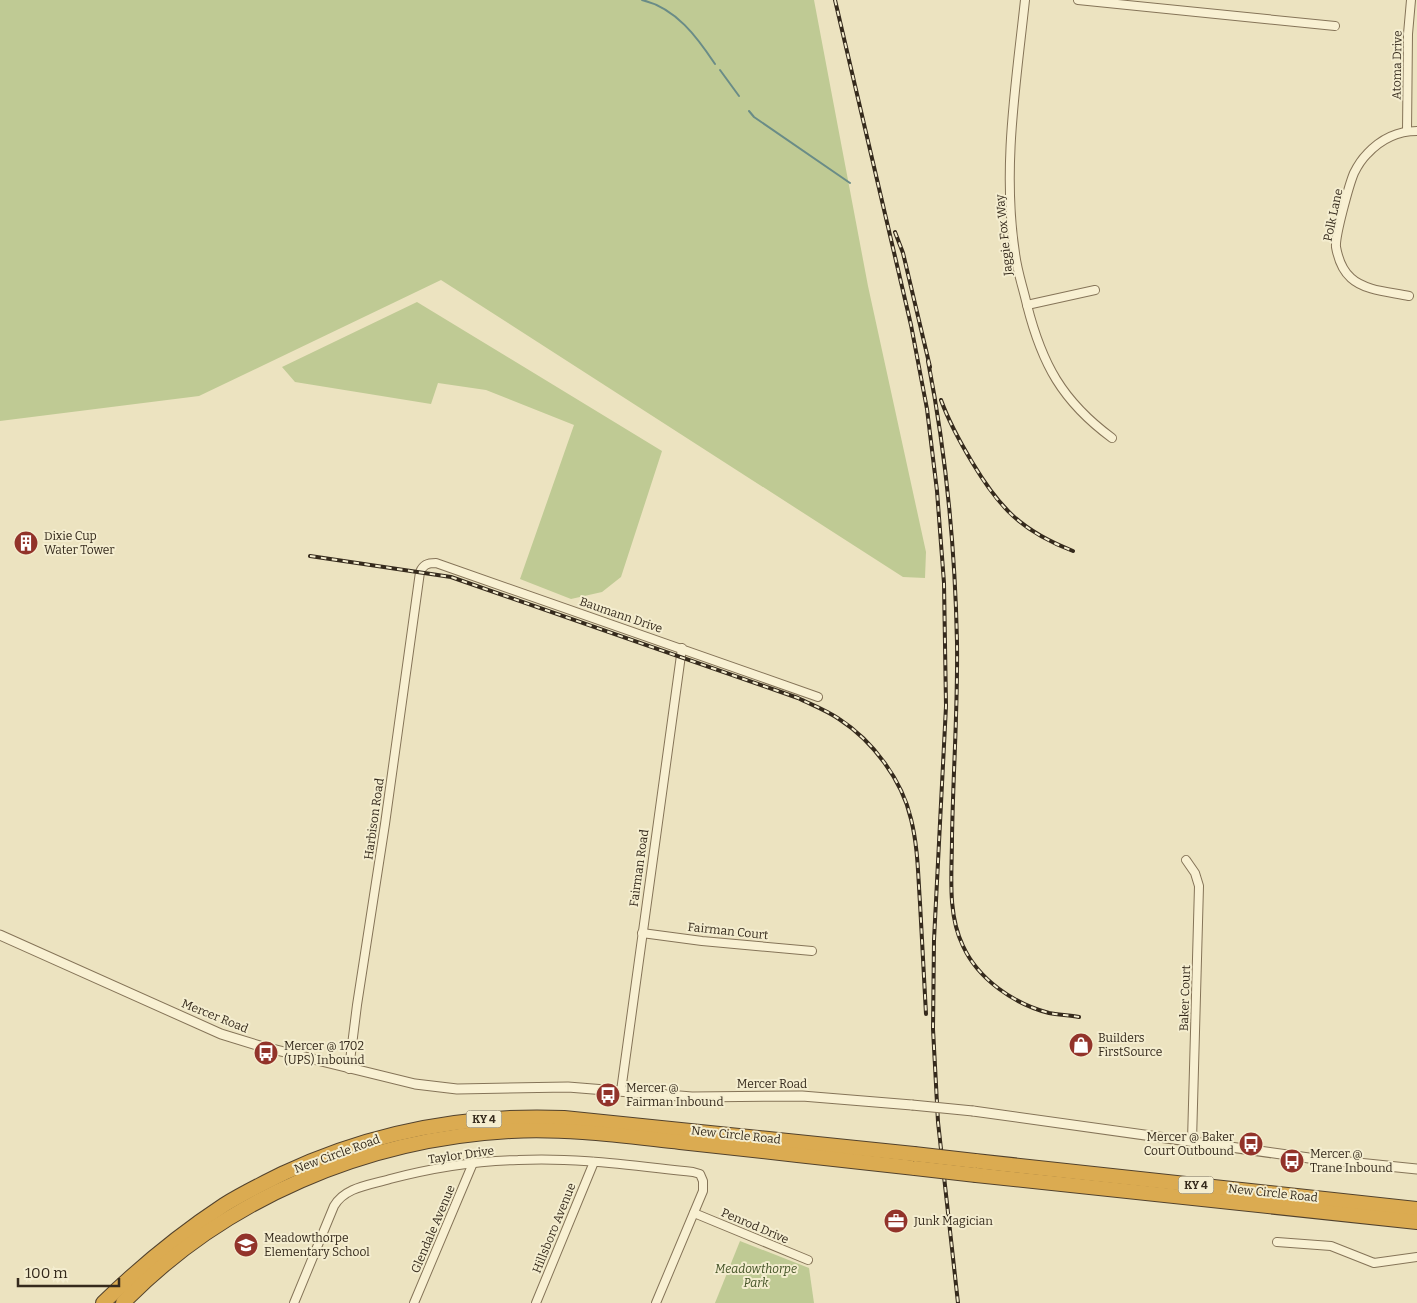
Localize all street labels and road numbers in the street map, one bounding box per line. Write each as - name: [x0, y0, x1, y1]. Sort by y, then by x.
- street label: Atoma Drive: [1389, 30, 1405, 100]
- street label: Polk Lane: [1321, 187, 1345, 243]
- street label: Jaggie Fox Way: [993, 193, 1015, 277]
- street label: Baumann Drive: [578, 594, 664, 636]
- street label: Harbison Road: [361, 777, 387, 861]
- street label: Fairman Road: [627, 828, 651, 908]
- street label: Fairman Court: [687, 920, 770, 942]
- street label: Baker Court: [1177, 964, 1193, 1031]
- street label: Mercer Road: [180, 996, 250, 1036]
- street label: Mercer Road: [737, 1077, 807, 1091]
- road number: KY 4: [466, 1110, 502, 1128]
- street label: New Circle Road: [690, 1123, 782, 1147]
- street label: New Circle Road: [292, 1132, 382, 1176]
- street label: Taylor Drive: [427, 1143, 495, 1167]
- road number: KY 4: [1178, 1176, 1214, 1194]
- street label: Hillsboro Avenue: [530, 1181, 578, 1275]
- street label: New Circle Road: [1227, 1181, 1319, 1205]
- street label: Glendale Avenue: [408, 1183, 458, 1275]
- street label: Penrod Drive: [719, 1205, 791, 1247]

